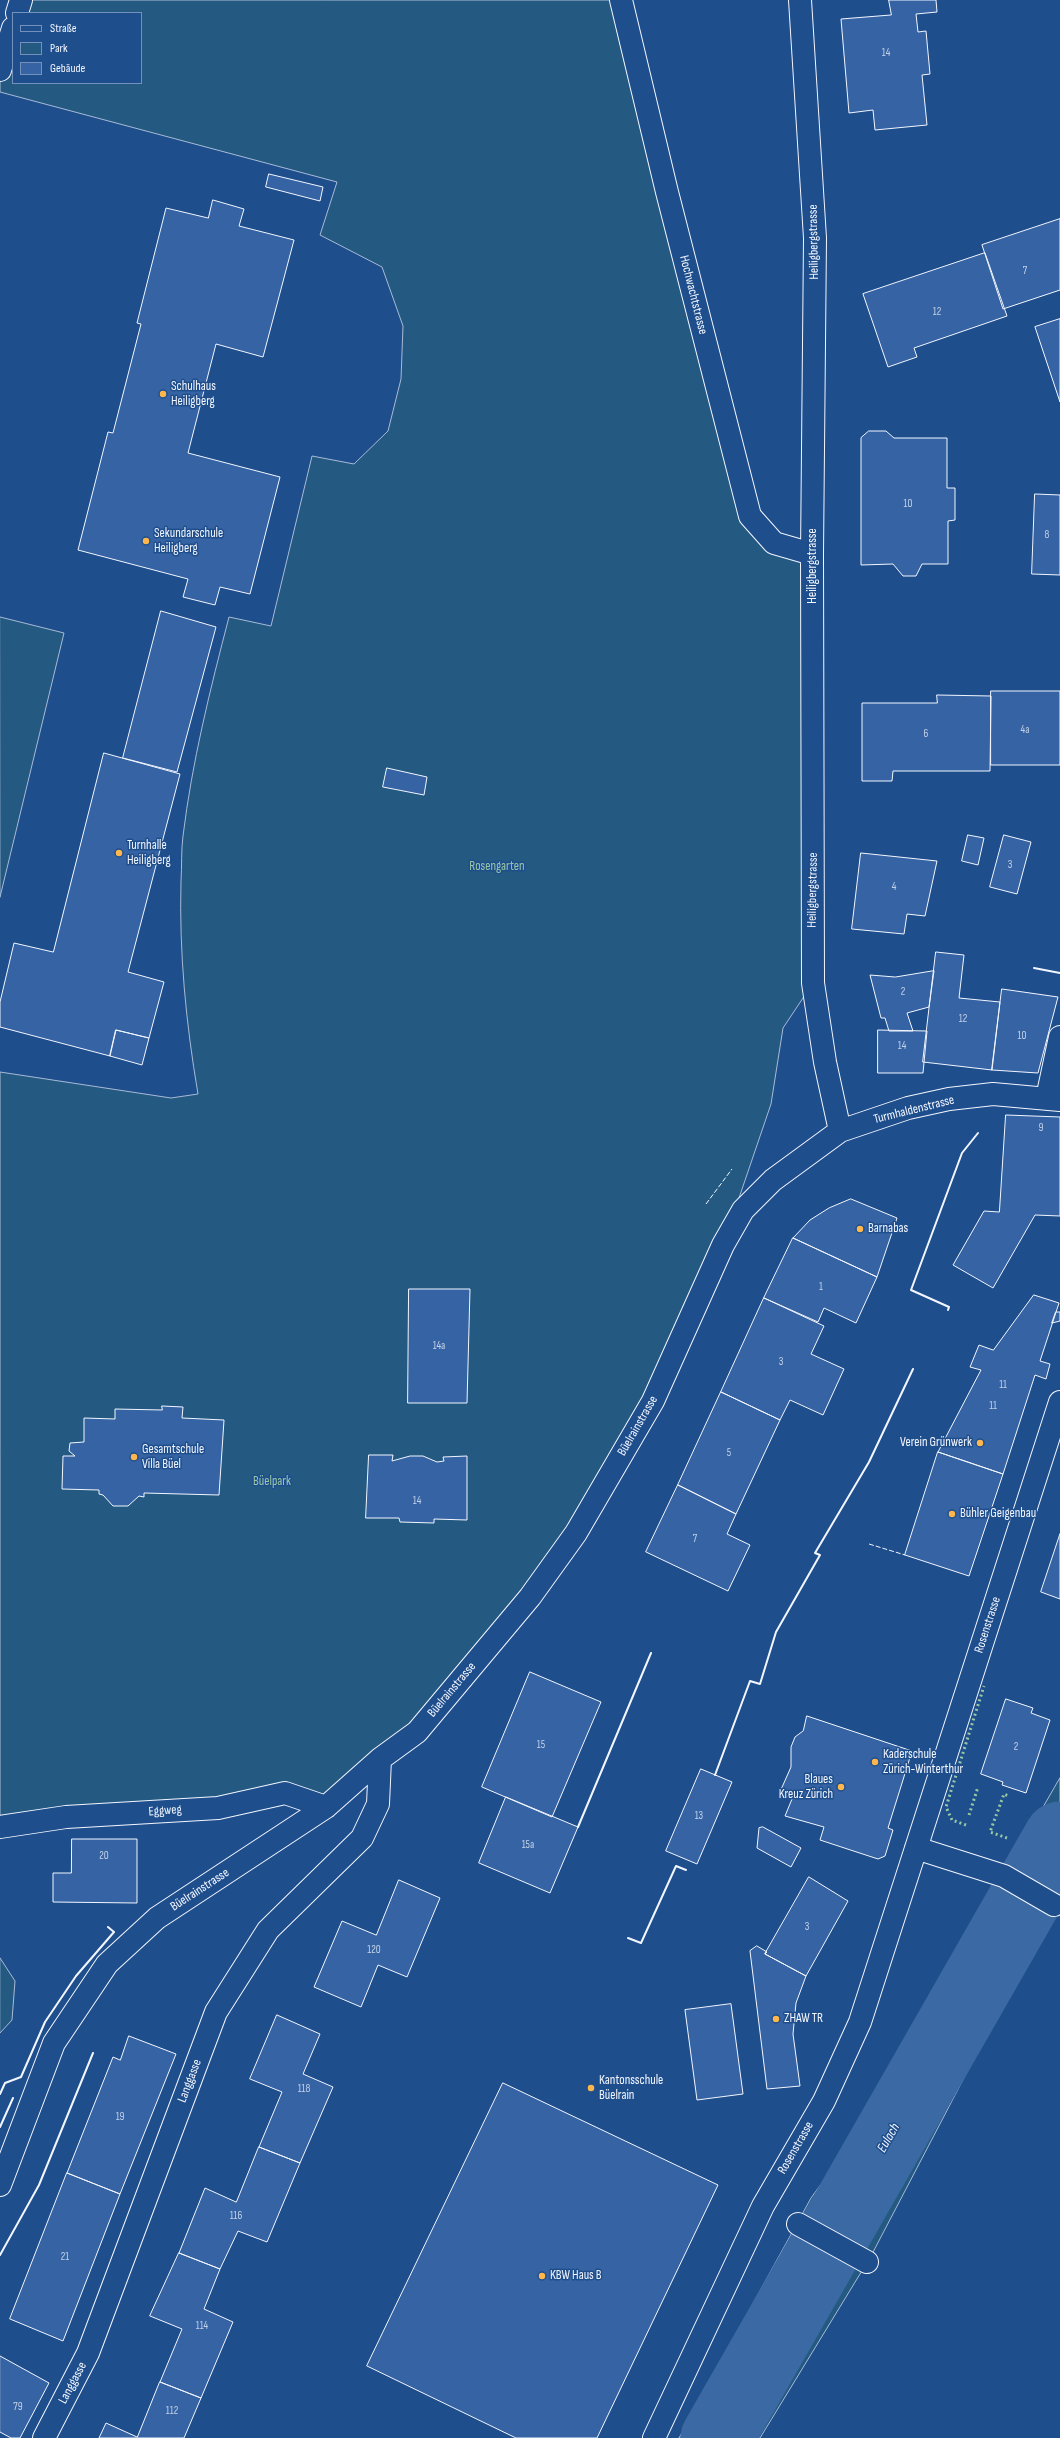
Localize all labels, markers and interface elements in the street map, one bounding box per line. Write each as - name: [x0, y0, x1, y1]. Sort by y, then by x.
- legend: [12, 12, 142, 84]
- text: Straße: [50, 21, 77, 36]
- text: Park: [50, 41, 68, 56]
- house number: 14: [882, 46, 890, 60]
- text: Gebäude: [50, 61, 85, 76]
- street label: Heiligbergstrasse: [806, 204, 822, 280]
- street label: Hochwachtstrasse: [676, 254, 710, 336]
- house number: 7: [1023, 264, 1027, 278]
- house number: 12: [933, 305, 941, 319]
- place label: Schulhaus Heiligberg: [171, 379, 216, 410]
- marker: Schulhaus Heiligberg: [158, 389, 168, 399]
- house number: 10: [904, 497, 912, 511]
- place label: Sekundarschule Heiligberg: [154, 526, 223, 557]
- street label: Heiligbergstrasse: [805, 528, 821, 604]
- house number: 8: [1045, 528, 1049, 542]
- marker: Sekundarschule Heiligberg: [141, 536, 151, 546]
- house number: 4a: [1021, 723, 1029, 737]
- house number: 6: [924, 727, 928, 741]
- place label: Turnhalle Heiligberg: [127, 838, 171, 869]
- marker: Turnhalle Heiligberg: [114, 848, 124, 858]
- street label: Heiligbergstrasse: [805, 852, 821, 928]
- house number: 3: [1008, 858, 1012, 872]
- park label: Rosengarten: [469, 859, 525, 875]
- house number: 4: [892, 880, 896, 894]
- house number: 2: [901, 985, 905, 999]
- house number: 12: [959, 1012, 967, 1026]
- house number: 10: [1018, 1029, 1026, 1043]
- house number: 14: [898, 1039, 906, 1053]
- street label: Turmhaldenstrasse: [872, 1092, 956, 1128]
- house number: 9: [1039, 1121, 1043, 1135]
- place label: Barnabas: [868, 1221, 908, 1237]
- marker: Barnabas: [855, 1224, 865, 1234]
- house number: 1: [819, 1280, 823, 1294]
- house number: 14a: [433, 1339, 445, 1353]
- house number: 3: [779, 1355, 783, 1369]
- house number: 11: [999, 1378, 1007, 1392]
- street label: Büelrainstrasse: [615, 1393, 661, 1459]
- house number: 11: [989, 1399, 997, 1413]
- place label: Verein Grünwerk: [900, 1435, 972, 1451]
- marker: Verein Grünwerk: [975, 1438, 985, 1448]
- place label: Gesamtschule Villa Büel: [142, 1442, 204, 1473]
- house number: 5: [727, 1446, 731, 1460]
- marker: Gesamtschule Villa Büel: [129, 1452, 139, 1462]
- park label: Büelpark: [253, 1474, 291, 1490]
- house number: 14: [413, 1494, 421, 1508]
- place label: Bühler Geigenbau: [960, 1506, 1036, 1522]
- marker: Bühler Geigenbau: [947, 1509, 957, 1519]
- house number: 7: [693, 1532, 697, 1546]
- street label: Rosenstrasse: [972, 1595, 1004, 1655]
- street label: Büelrainstrasse: [425, 1659, 479, 1721]
- house number: 15: [537, 1738, 545, 1752]
- house number: 2: [1014, 1740, 1018, 1754]
- place label: Kaderschule Zürich-Winterthur: [883, 1747, 963, 1778]
- marker: Kaderschule Zürich-Winterthur: [870, 1757, 880, 1767]
- place label: Blaues Kreuz Zürich: [779, 1772, 833, 1803]
- marker: Blaues Kreuz Zürich: [836, 1782, 846, 1792]
- street label: Eggweg: [148, 1802, 182, 1820]
- house number: 13: [695, 1809, 703, 1823]
- house number: 15a: [522, 1838, 534, 1852]
- house number: 20: [99, 1849, 109, 1863]
- street label: Büelrainstrasse: [168, 1865, 232, 1915]
- house number: 3: [805, 1920, 809, 1934]
- house number: 120: [367, 1943, 381, 1957]
- place label: ZHAW TR: [784, 2011, 823, 2027]
- marker: ZHAW TR: [771, 2014, 781, 2024]
- street label: Langgasse: [175, 2057, 205, 2105]
- place label: Kantonsschule Büelrain: [599, 2073, 663, 2104]
- house number: 118: [298, 2082, 310, 2096]
- marker: Kantonsschule Büelrain: [586, 2083, 596, 2093]
- house number: 19: [116, 2110, 124, 2124]
- street label: Rosenstrasse: [775, 2119, 817, 2177]
- water label: Eulach: [874, 2120, 904, 2156]
- house number: 116: [230, 2209, 242, 2223]
- house number: 21: [61, 2250, 69, 2264]
- place label: KBW Haus B: [550, 2268, 602, 2284]
- marker: KBW Haus B: [537, 2271, 547, 2281]
- house number: 114: [196, 2319, 208, 2333]
- street label: Langgasse: [56, 2359, 90, 2407]
- house number: 79: [13, 2400, 23, 2414]
- house number: 112: [166, 2404, 178, 2418]

